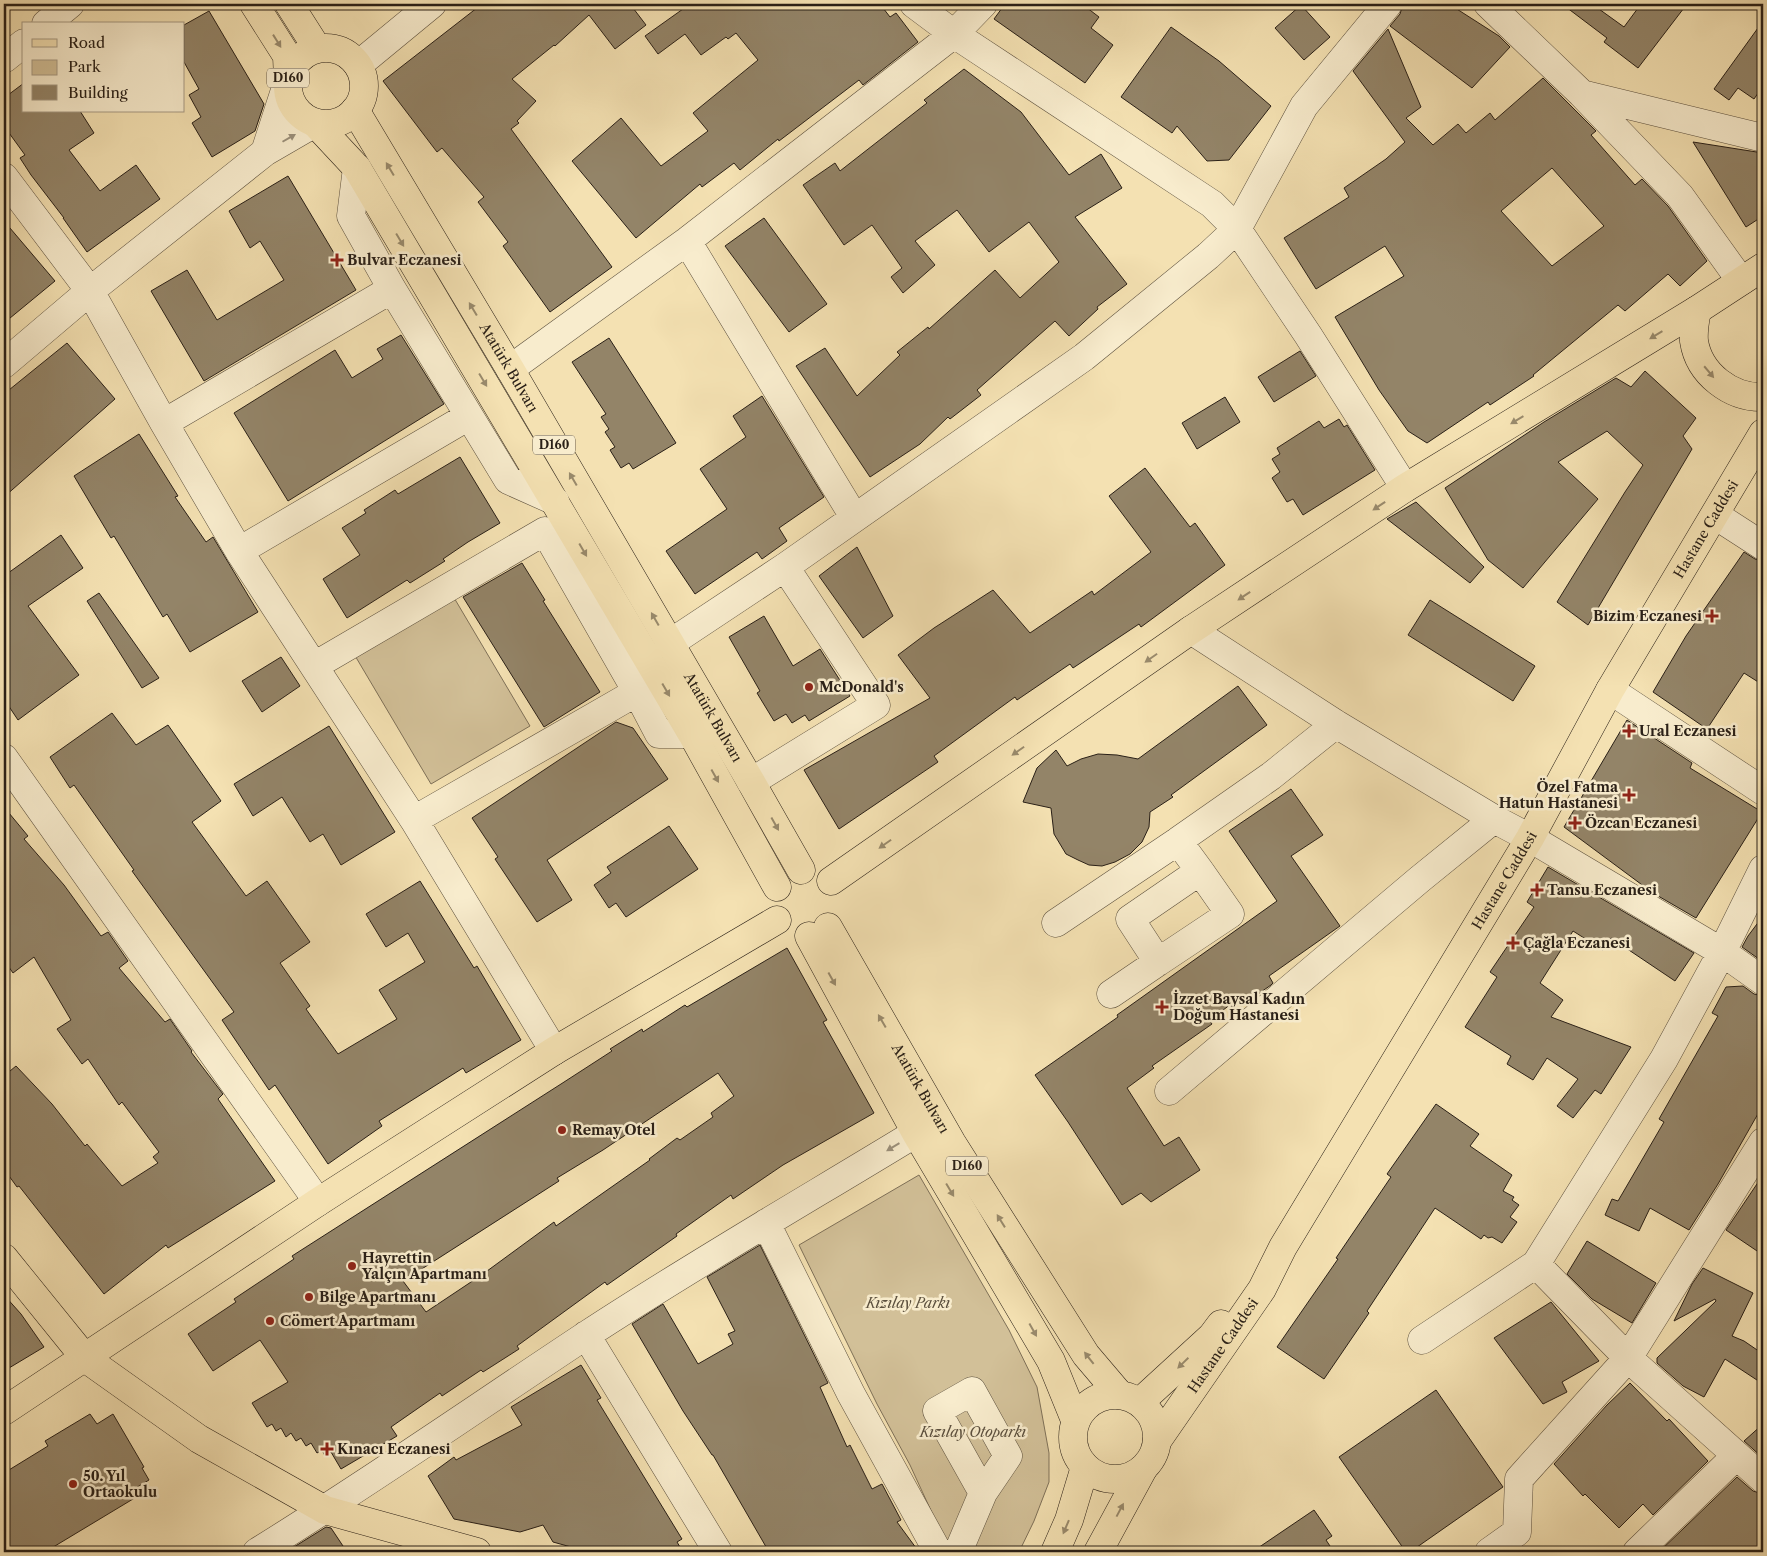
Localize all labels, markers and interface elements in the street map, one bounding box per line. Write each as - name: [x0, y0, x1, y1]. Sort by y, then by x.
- legend: [22, 22, 185, 112]
- text: Road: [68, 33, 105, 52]
- one-way arrow: [272, 34, 281, 47]
- text: Park: [68, 57, 102, 76]
- road number: D160: [267, 68, 309, 88]
- text: Building: [68, 83, 128, 102]
- one-way arrow: [282, 134, 295, 143]
- one-way arrow: [386, 162, 395, 176]
- one-way arrow: [395, 233, 404, 246]
- place label: Bulvar Eczanesi: [347, 251, 461, 269]
- marker: Bulvar Eczanesi: [331, 254, 343, 266]
- one-way arrow: [469, 302, 478, 315]
- street label: Atatürk Bulvarı: [475, 319, 542, 415]
- one-way arrow: [1649, 331, 1662, 340]
- one-way arrow: [1703, 365, 1714, 378]
- one-way arrow: [478, 373, 487, 386]
- one-way arrow: [1510, 415, 1524, 425]
- road number: D160: [533, 436, 575, 454]
- one-way arrow: [569, 472, 578, 485]
- street label: Hastane Caddesi: [1670, 477, 1742, 582]
- one-way arrow: [1372, 501, 1386, 511]
- one-way arrow: [579, 543, 588, 556]
- one-way arrow: [1237, 591, 1250, 600]
- place label: Bizim Eczanesi: [1593, 607, 1702, 625]
- marker: Bizim Eczanesi: [1706, 610, 1718, 622]
- one-way arrow: [651, 612, 659, 627]
- one-way arrow: [1144, 653, 1158, 663]
- street label: Atatürk Bulvarı: [680, 668, 746, 765]
- place label: McDonald's: [819, 678, 904, 696]
- marker: McDonald's: [803, 681, 815, 693]
- one-way arrow: [661, 683, 670, 696]
- place label: Ural Eczanesi: [1639, 722, 1737, 740]
- marker: Ural Eczanesi: [1623, 725, 1635, 737]
- one-way arrow: [1011, 746, 1025, 756]
- one-way arrow: [711, 770, 720, 783]
- place label: Özel Fatma Hatun Hastanesi: [1499, 778, 1619, 812]
- marker: Özel Fatma Hatun Hastanesi: [1622, 788, 1636, 802]
- place label: Özcan Eczanesi: [1585, 814, 1697, 832]
- one-way arrow: [771, 817, 779, 832]
- marker: Özcan Eczanesi: [1569, 817, 1581, 829]
- street label: Hastane Caddesi: [1468, 828, 1541, 933]
- one-way arrow: [878, 839, 891, 849]
- place label: Tansu Eczanesi: [1547, 881, 1657, 899]
- marker: Tansu Eczanesi: [1531, 884, 1543, 896]
- place label: Çağla Eczanesi: [1523, 934, 1630, 952]
- marker: Çağla Eczanesi: [1507, 937, 1519, 949]
- one-way arrow: [828, 972, 837, 985]
- place label: İzzet Baysal Kadın Doğum Hastanesi: [1173, 990, 1306, 1024]
- marker: İzzet Baysal Kadın Doğum Hastanesi: [1155, 1000, 1169, 1014]
- one-way arrow: [878, 1014, 886, 1028]
- street label: Atatürk Bulvarı: [887, 1039, 953, 1136]
- place label: Remay Otel: [572, 1121, 656, 1139]
- marker: Remay Otel: [556, 1124, 568, 1136]
- one-way arrow: [886, 1143, 899, 1152]
- road number: D160: [946, 1156, 988, 1176]
- one-way arrow: [946, 1183, 955, 1196]
- one-way arrow: [996, 1214, 1006, 1227]
- place label: Hayrettin Yalçın Apartmanı: [361, 1249, 487, 1283]
- marker: Hayrettin Yalçın Apartmanı: [346, 1260, 358, 1272]
- place label: Bilge Apartmanı: [319, 1288, 436, 1306]
- marker: Bilge Apartmanı: [303, 1291, 315, 1303]
- park label: Kızılay Parkı: [865, 1294, 950, 1312]
- street label: Hastane Caddesi: [1184, 1295, 1262, 1397]
- place label: Cömert Apartmanı: [280, 1312, 415, 1330]
- marker: Cömert Apartmanı: [264, 1315, 276, 1327]
- one-way arrow: [1029, 1323, 1038, 1336]
- one-way arrow: [1083, 1351, 1094, 1364]
- one-way arrow: [1177, 1357, 1189, 1369]
- park label: Kızılay Otoparkı: [919, 1423, 1027, 1441]
- place label: Kınacı Eczanesi: [337, 1440, 450, 1458]
- marker: Kınacı Eczanesi: [321, 1443, 333, 1455]
- place label: 50. Yıl Ortaokulu: [83, 1467, 157, 1501]
- marker: 50. Yıl Ortaokulu: [67, 1478, 79, 1490]
- one-way arrow: [1116, 1503, 1124, 1517]
- one-way arrow: [1062, 1520, 1070, 1534]

